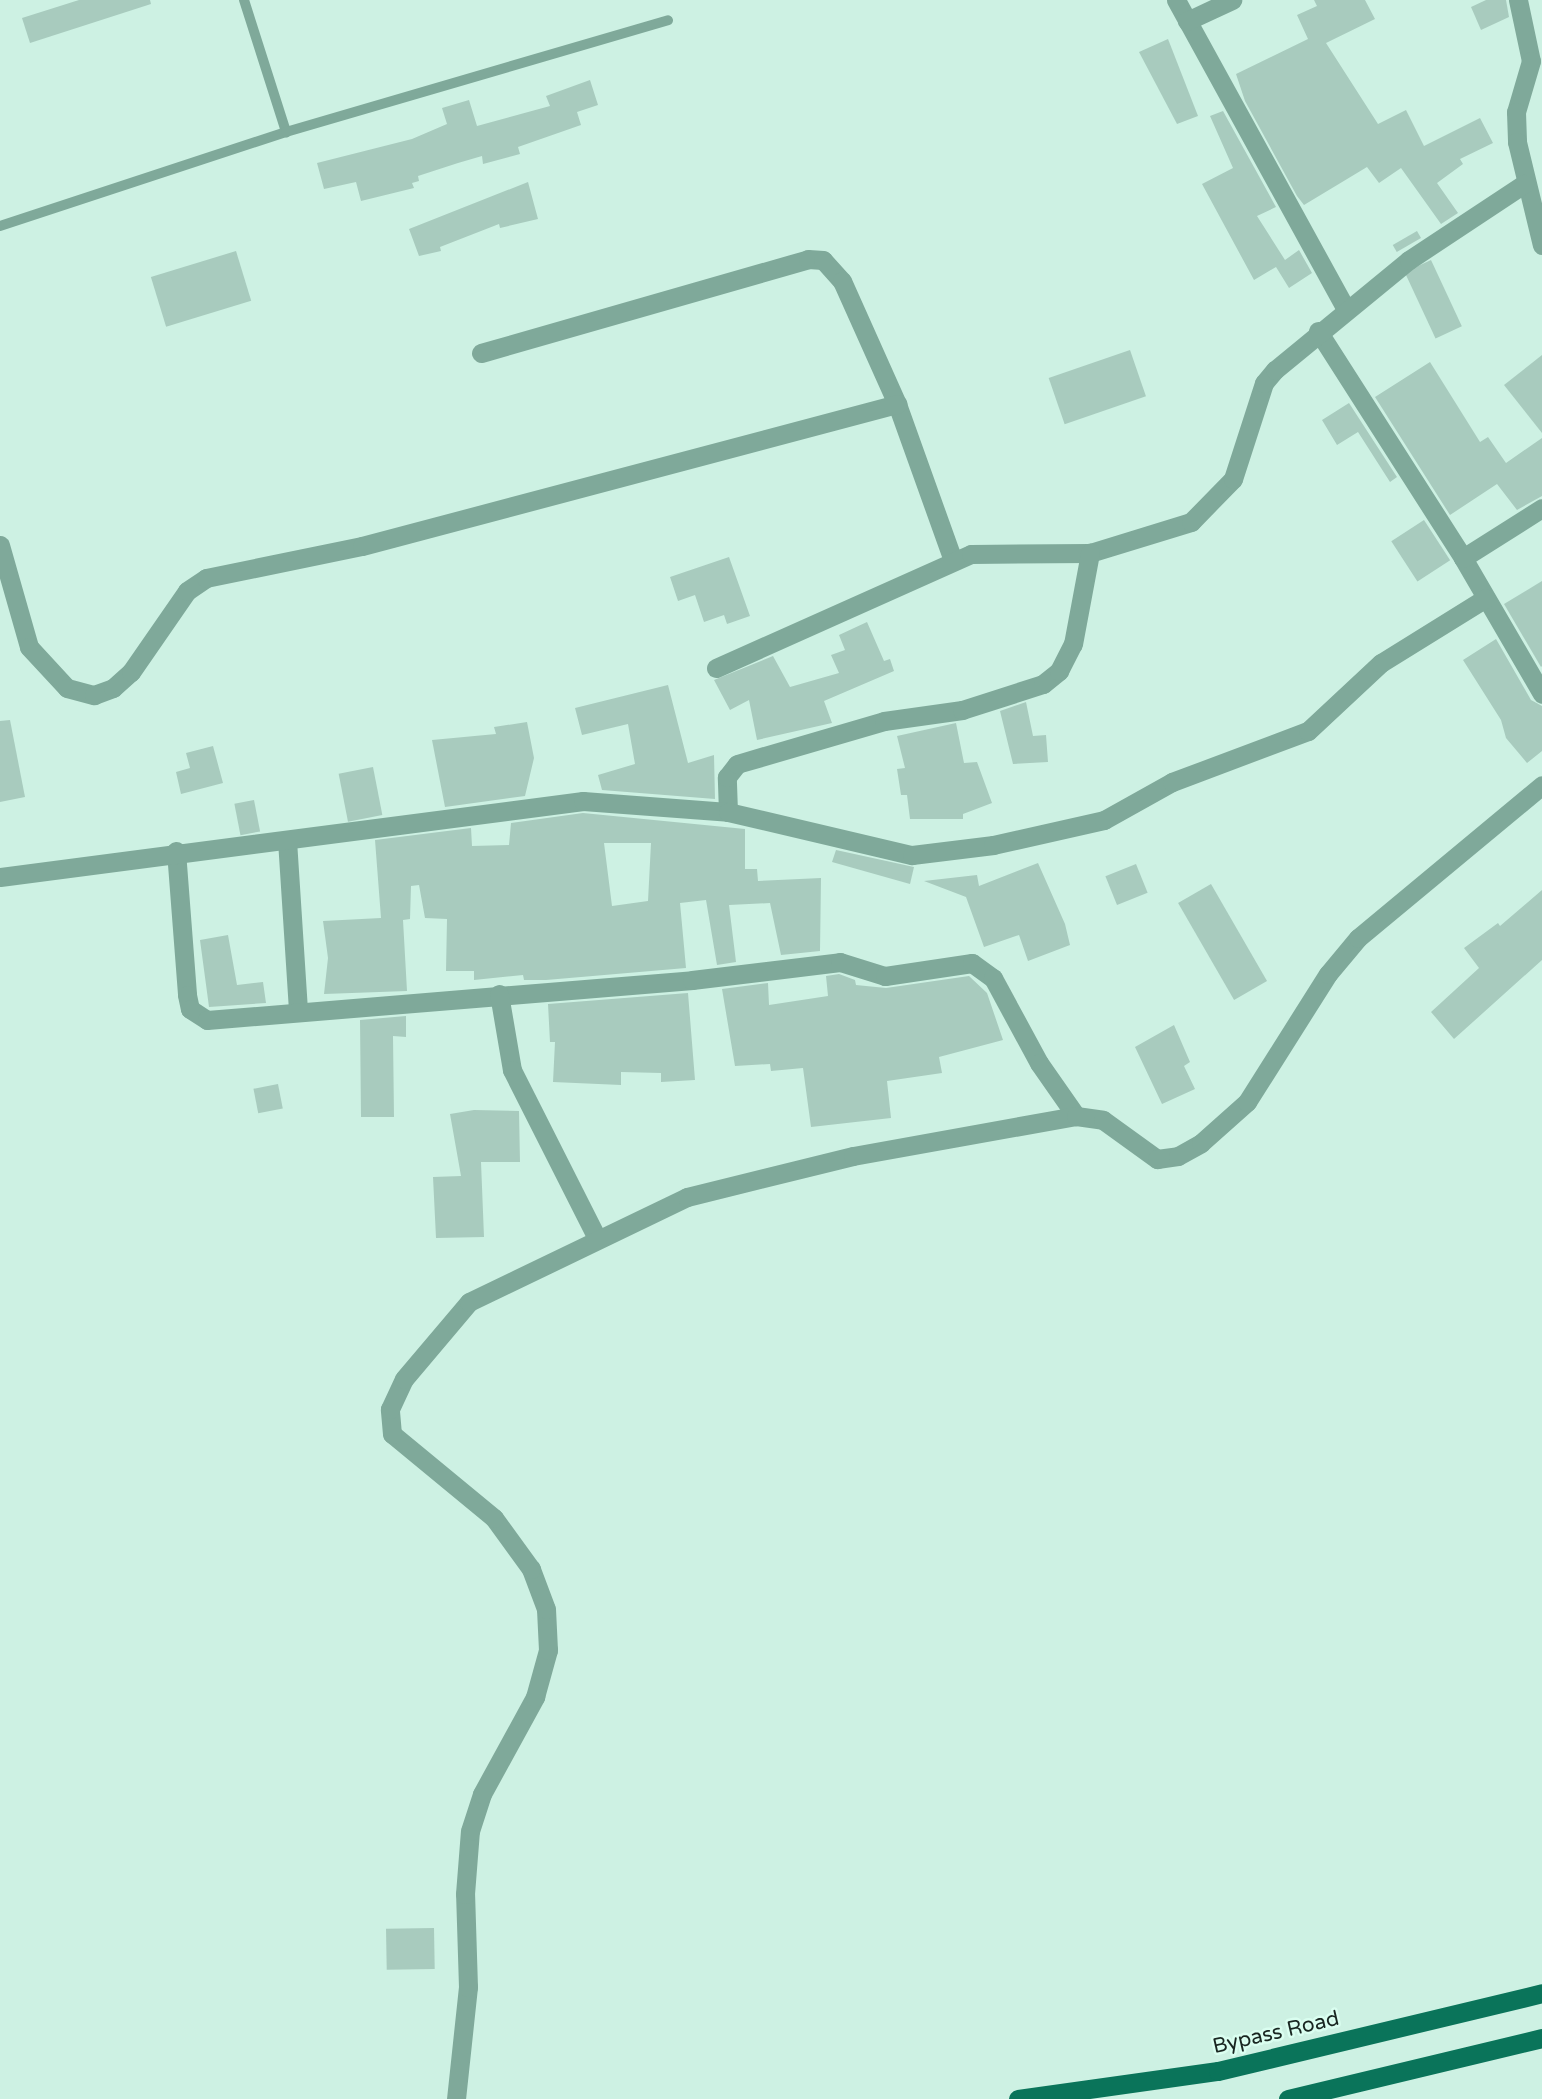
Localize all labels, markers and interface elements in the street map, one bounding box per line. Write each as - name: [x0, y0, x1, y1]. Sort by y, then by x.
- street label: Bypass Road: [1210, 2006, 1342, 2060]

